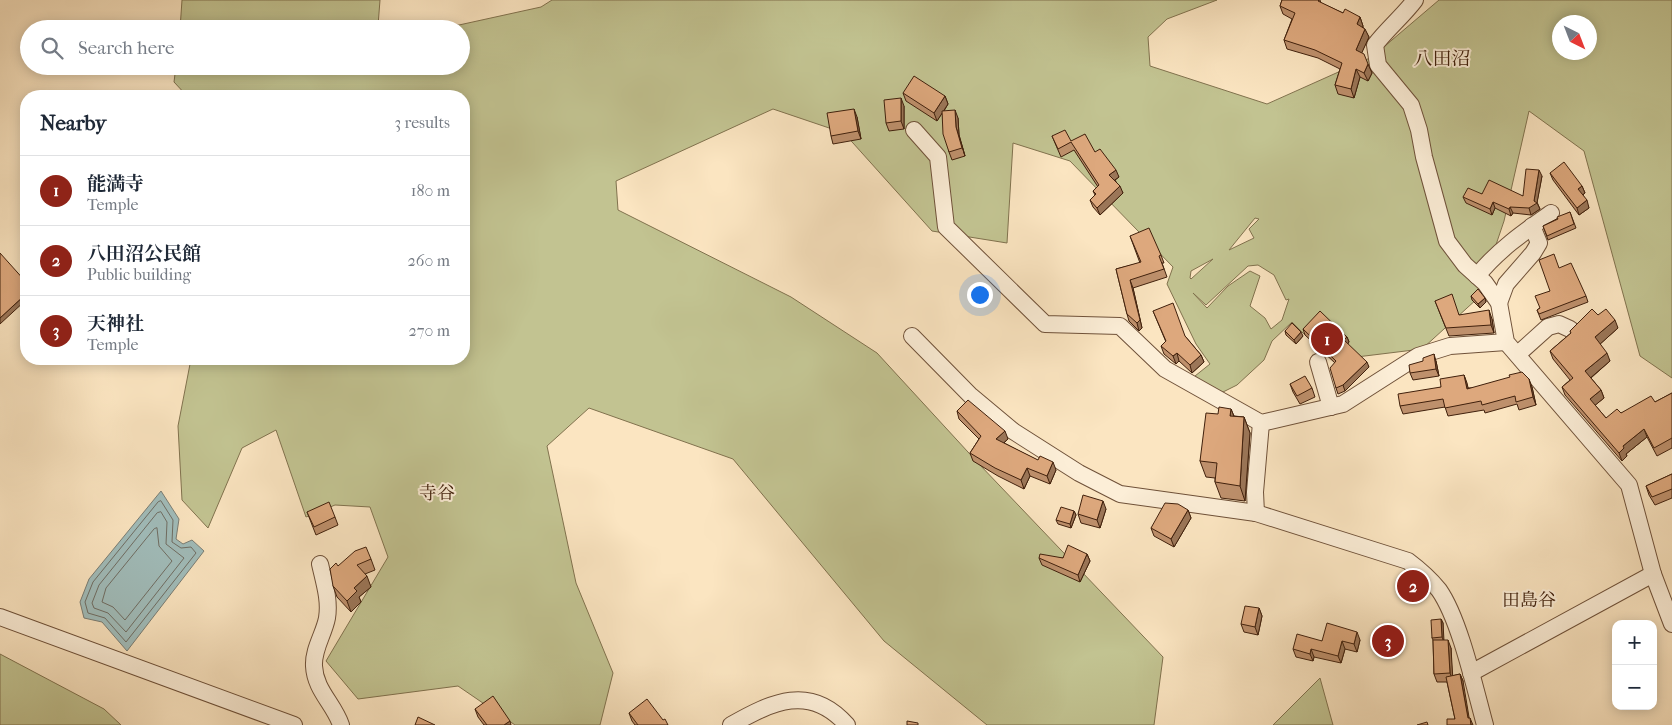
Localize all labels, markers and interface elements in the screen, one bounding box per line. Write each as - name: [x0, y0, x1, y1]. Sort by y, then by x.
- north arrow: [1552, 15, 1597, 60]
- search box: [20, 20, 470, 75]
- icon: search: [38, 34, 66, 62]
- text: Search here: [78, 37, 174, 59]
- district label: 八田沼: [1413, 48, 1471, 70]
- text: Nearby: [40, 111, 106, 135]
- text: 3 results: [394, 113, 450, 132]
- text: 能満寺: [87, 173, 144, 195]
- text: 1: [53, 181, 59, 200]
- text: 180 m: [411, 181, 450, 200]
- text: Temple: [87, 195, 138, 214]
- text: 八田沼公民館: [87, 243, 201, 265]
- text: 2: [52, 251, 60, 270]
- text: 260 m: [408, 251, 450, 270]
- text: Public building: [87, 265, 191, 284]
- your location: [967, 282, 993, 308]
- text: 天神社: [87, 313, 144, 335]
- pin: 1: [1311, 320, 1343, 358]
- text: 3: [53, 321, 59, 340]
- text: 270 m: [409, 321, 450, 340]
- text: Temple: [87, 335, 138, 354]
- district label: 寺谷: [419, 483, 455, 504]
- pin: 2: [1397, 567, 1429, 605]
- district label: 田島谷: [1502, 590, 1556, 611]
- map controls: [1612, 620, 1657, 710]
- button: +: [1612, 620, 1657, 665]
- pin: 3: [1372, 622, 1404, 660]
- button: −: [1612, 665, 1657, 710]

